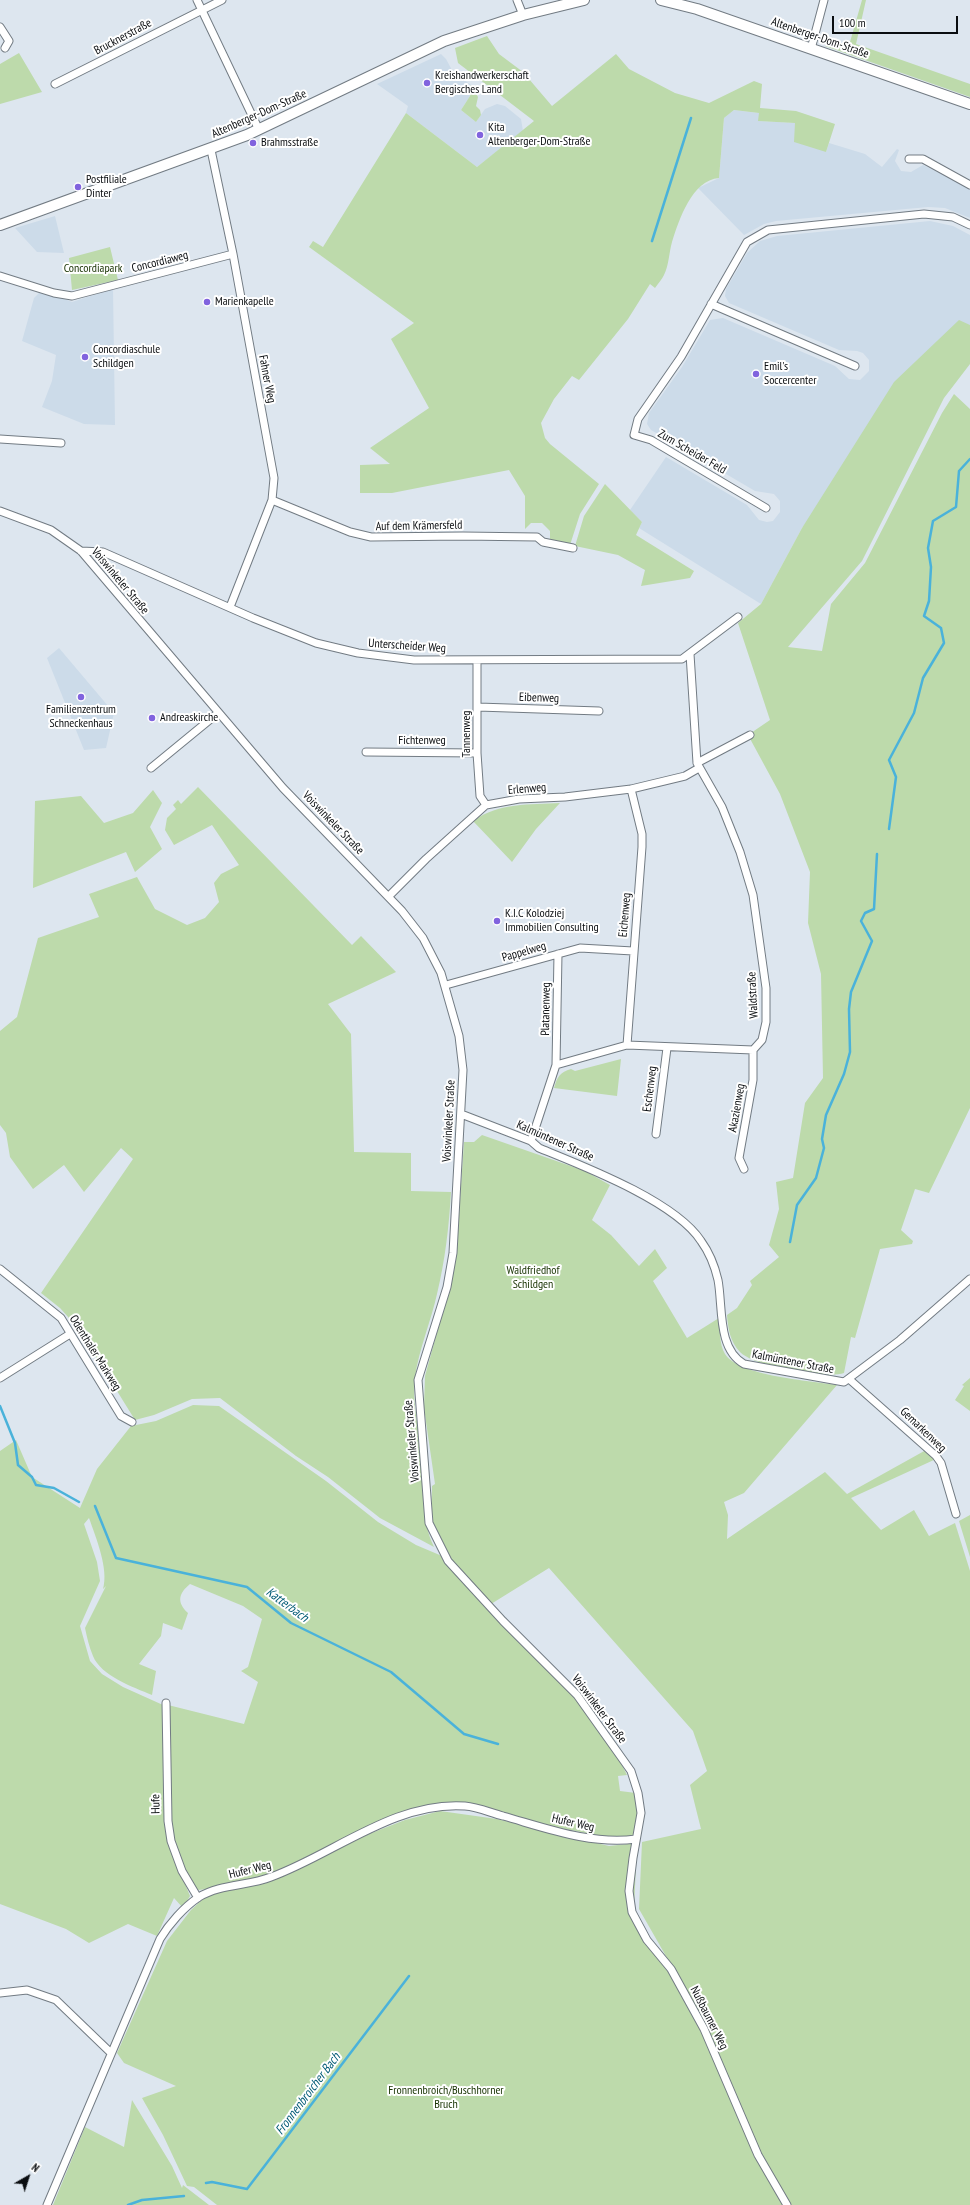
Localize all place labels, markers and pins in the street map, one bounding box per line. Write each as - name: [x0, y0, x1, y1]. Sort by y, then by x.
- place label: Kreishandwerkerschaft Bergisches Land: [435, 69, 529, 97]
- marker: Kreishandwerkerschaft Bergisches Land: [422, 78, 432, 88]
- place label: Kita Altenberger-Dom-Straße: [488, 121, 590, 149]
- marker: Kita Altenberger-Dom-Straße: [475, 130, 485, 140]
- place label: Brahmsstraße: [261, 136, 318, 150]
- marker: Brahmsstraße: [248, 138, 258, 148]
- place label: Postfiliale Dinter: [86, 173, 127, 201]
- marker: Postfiliale Dinter: [73, 182, 83, 192]
- place label: Marienkapelle: [215, 295, 274, 309]
- marker: Marienkapelle: [202, 297, 212, 307]
- place label: Concordiaschule Schildgen: [93, 343, 160, 371]
- marker: Concordiaschule Schildgen: [80, 352, 90, 362]
- place label: Emil's Soccercenter: [764, 360, 816, 388]
- marker: Emil's Soccercenter: [751, 369, 761, 379]
- marker: Familienzentrum Schneckenhaus: [76, 692, 86, 702]
- place label: Familienzentrum Schneckenhaus: [46, 703, 116, 731]
- place label: Andreaskirche: [160, 711, 218, 725]
- marker: Andreaskirche: [147, 713, 157, 723]
- place label: K.I.C Kolodziej Immobilien Consulting: [505, 907, 599, 935]
- marker: K.I.C Kolodziej Immobilien Consulting: [492, 916, 502, 926]

